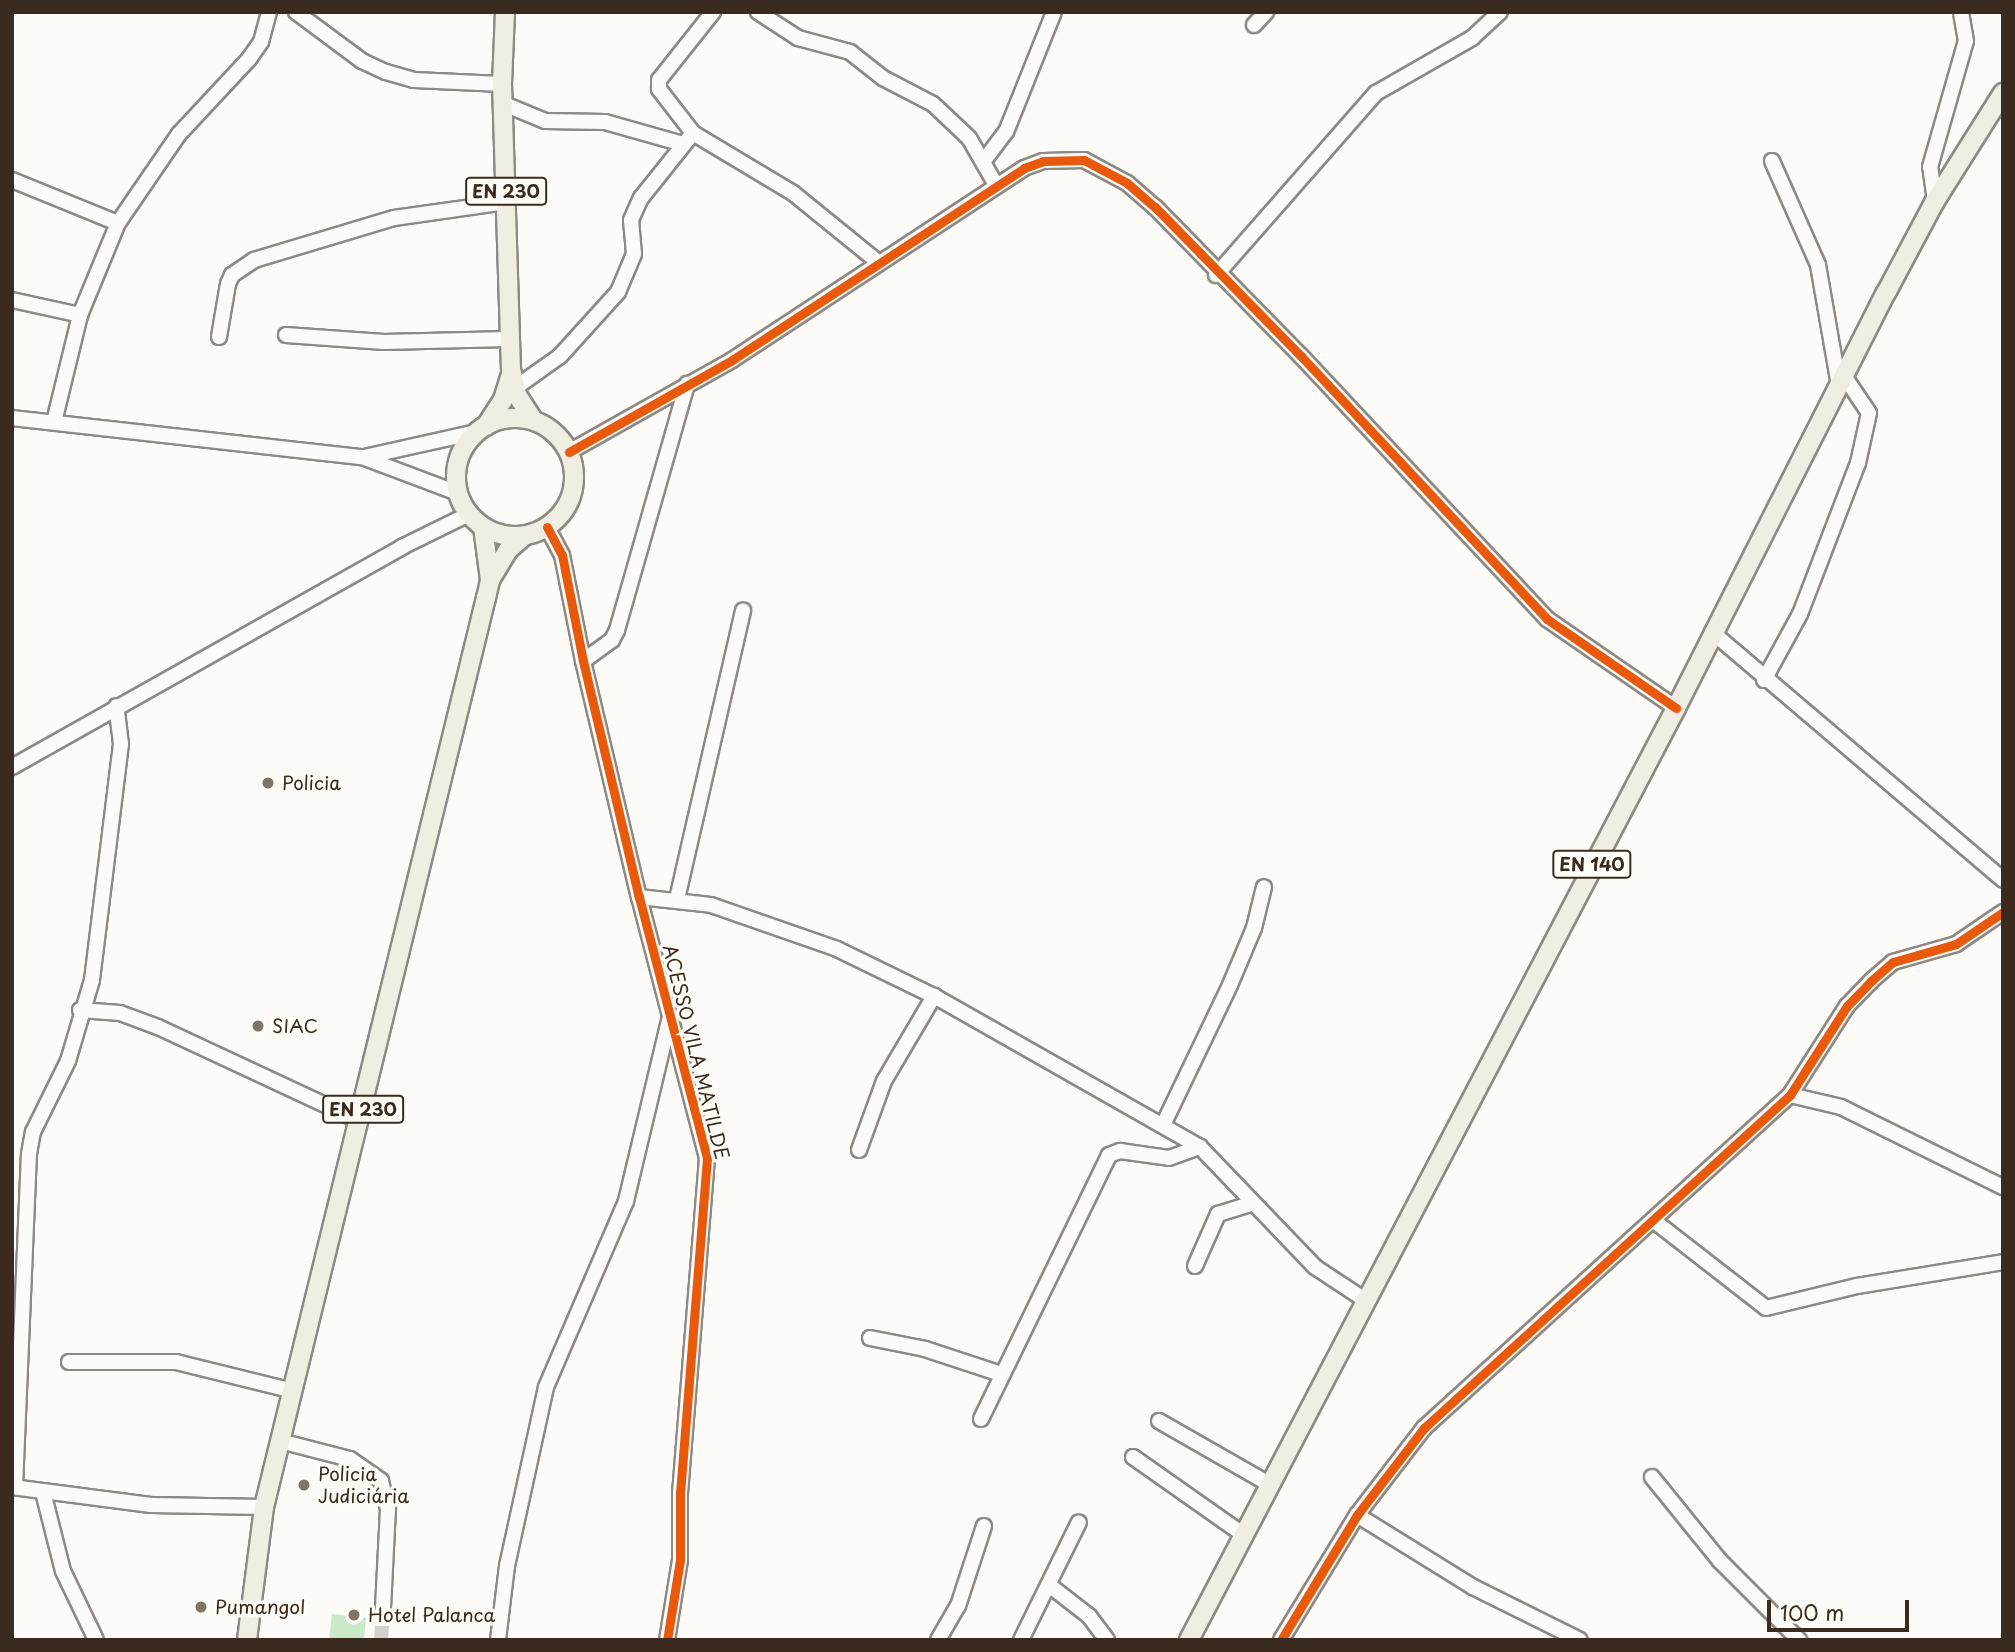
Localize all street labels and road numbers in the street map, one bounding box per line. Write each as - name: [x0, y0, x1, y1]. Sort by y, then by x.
- road number: EN 230: [464, 176, 548, 206]
- road number: EN 140: [1552, 850, 1632, 878]
- street label: ACESSO VILA MATILDE: [658, 941, 734, 1163]
- road number: EN 230: [321, 1094, 405, 1124]

